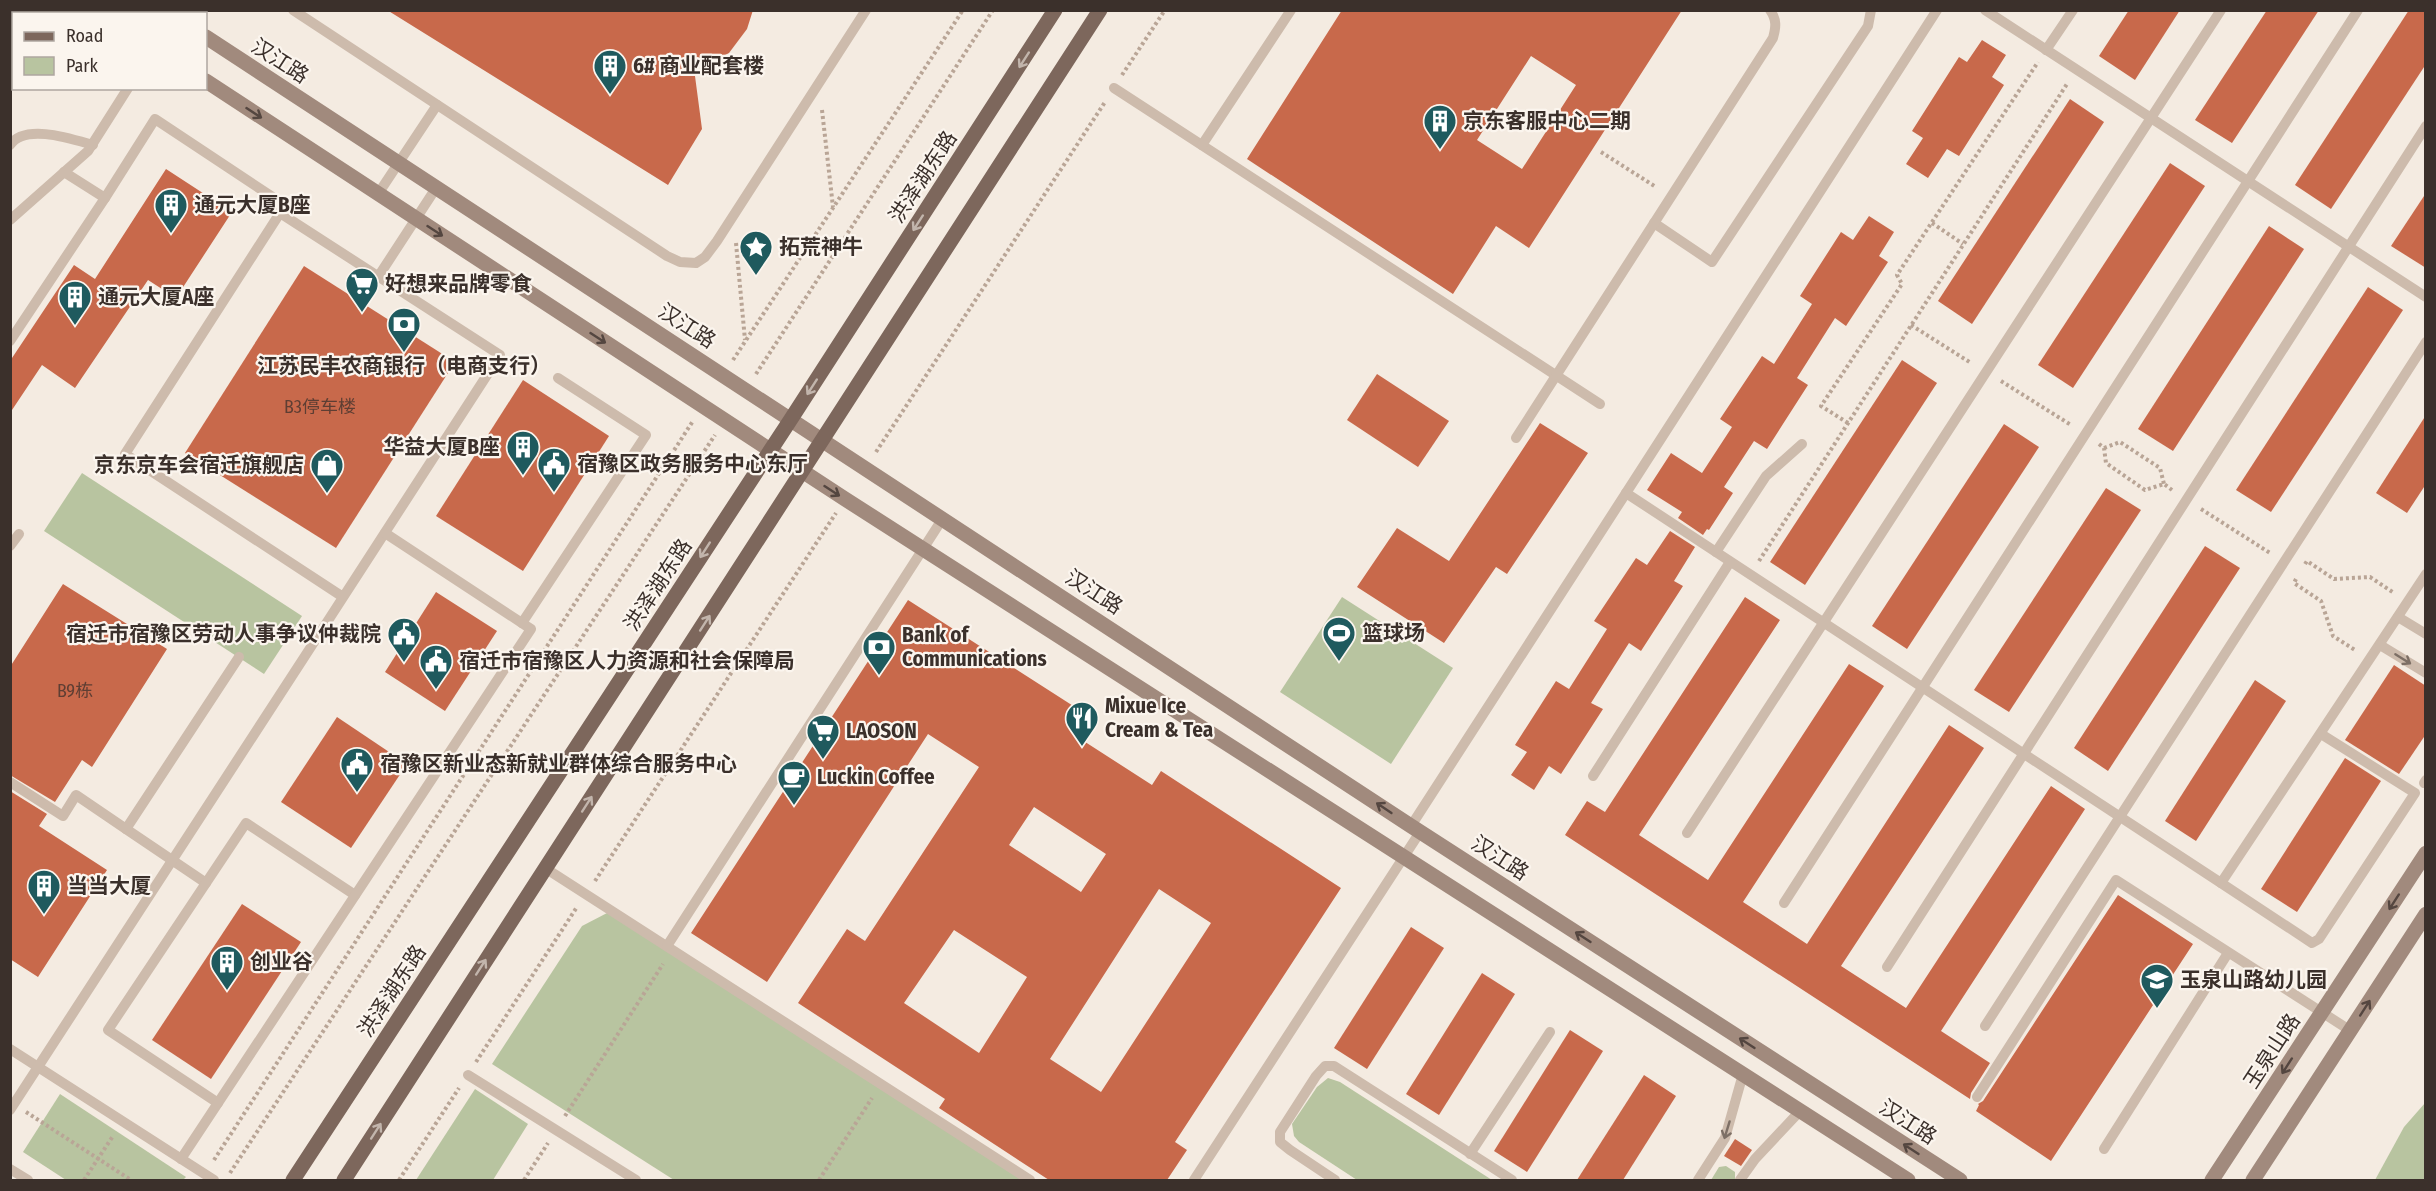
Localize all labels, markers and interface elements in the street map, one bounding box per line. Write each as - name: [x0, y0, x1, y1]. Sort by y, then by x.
- legend: [12, 12, 207, 90]
- text: Road: [66, 25, 103, 47]
- street label: 汉江路: [247, 33, 313, 89]
- building icon: 6# 商业配套楼: [592, 48, 628, 95]
- one-way arrow: [1017, 51, 1030, 68]
- place label: 6# 商业配套楼: [633, 53, 764, 79]
- text: Park: [66, 55, 99, 77]
- building icon: 京东客服中心二期: [1422, 103, 1458, 150]
- one-way arrow: [246, 107, 262, 119]
- place label: 京东客服中心二期: [1463, 108, 1631, 134]
- street label: 洪泽湖东路: [884, 126, 962, 228]
- building icon: 通元大厦B座: [153, 187, 189, 234]
- place label: 通元大厦B座: [194, 192, 311, 218]
- one-way arrow: [912, 215, 924, 231]
- one-way arrow: [426, 225, 443, 237]
- place icon: 拓荒神牛: [738, 229, 774, 276]
- place label: 拓荒神牛: [779, 234, 863, 260]
- supermarket icon: 好想来品牌零食: [344, 266, 380, 313]
- place label: 好想来品牌零食: [385, 271, 532, 297]
- building icon: 通元大厦A座: [57, 279, 93, 326]
- place label: 通元大厦A座: [98, 284, 214, 310]
- street label: 汉江路: [654, 298, 720, 354]
- bank icon: 江苏民丰农商银行（电商支行）: [386, 306, 422, 353]
- one-way arrow: [590, 332, 606, 344]
- place label: 江苏民丰农商银行（电商支行）: [257, 353, 551, 379]
- one-way arrow: [806, 378, 818, 395]
- house number: B3停车楼: [284, 396, 356, 418]
- building icon: 华益大厦B座: [505, 429, 541, 476]
- place label: 华益大厦B座: [383, 434, 500, 460]
- public building icon: 宿豫区政务服务中心东厅: [536, 446, 572, 493]
- shop icon: 京东京车会宿迁旗舰店: [309, 447, 345, 494]
- place label: 宿豫区政务服务中心东厅: [577, 451, 808, 477]
- place label: 京东京车会宿迁旗舰店: [94, 452, 304, 478]
- one-way arrow: [823, 485, 840, 497]
- street label: 洪泽湖东路: [619, 534, 697, 636]
- one-way arrow: [699, 542, 712, 559]
- street label: 汉江路: [1061, 564, 1127, 620]
- one-way arrow: [699, 615, 711, 631]
- sports icon: 篮球场: [1321, 615, 1357, 662]
- public building icon: 宿迁市宿豫区劳动人事争议仲裁院: [386, 616, 422, 663]
- place label: 篮球场: [1362, 620, 1425, 646]
- place label: 宿迁市宿豫区劳动人事争议仲裁院: [66, 621, 381, 647]
- place label: Bank of Communications: [902, 622, 1047, 672]
- bank icon: Bank of Communications: [861, 629, 897, 676]
- public building icon: 宿迁市宿豫区人力资源和社会保障局: [418, 643, 454, 690]
- place label: 宿迁市宿豫区人力资源和社会保障局: [459, 648, 795, 674]
- one-way arrow: [2394, 654, 2411, 666]
- house number: B9栋: [57, 680, 93, 702]
- place label: Mixue Ice Cream & Tea: [1105, 693, 1213, 743]
- restaurant icon: Mixue Ice Cream & Tea: [1064, 700, 1100, 747]
- supermarket icon: LAOSON: [805, 713, 841, 760]
- place label: LAOSON: [846, 718, 917, 744]
- public building icon: 宿豫区新业态新就业群体综合服务中心: [339, 746, 375, 793]
- place label: 宿豫区新业态新就业群体综合服务中心: [380, 751, 737, 777]
- cafe icon: Luckin Coffee: [776, 759, 812, 806]
- place label: Luckin Coffee: [817, 764, 935, 790]
- one-way arrow: [582, 796, 594, 813]
- one-way arrow: [1377, 802, 1393, 814]
- street label: 汉江路: [1467, 830, 1533, 886]
- building icon: 当当大厦: [26, 868, 62, 915]
- place label: 当当大厦: [67, 873, 151, 899]
- one-way arrow: [2387, 894, 2400, 911]
- one-way arrow: [1575, 931, 1592, 943]
- street label: 洪泽湖东路: [353, 940, 431, 1042]
- building icon: 创业谷: [209, 944, 245, 991]
- place label: 创业谷: [250, 949, 313, 975]
- one-way arrow: [475, 959, 488, 976]
- school or university icon: 玉泉山路幼儿园: [2139, 962, 2175, 1009]
- place label: 玉泉山路幼儿园: [2180, 967, 2327, 993]
- one-way arrow: [2359, 1000, 2371, 1017]
- street label: 玉泉山路: [2238, 1009, 2306, 1093]
- one-way arrow: [1739, 1037, 1756, 1049]
- one-way arrow: [2281, 1057, 2293, 1073]
- street label: 汉江路: [1875, 1094, 1941, 1150]
- one-way arrow: [1721, 1120, 1732, 1139]
- one-way arrow: [369, 1123, 382, 1140]
- one-way arrow: [1903, 1142, 1920, 1154]

